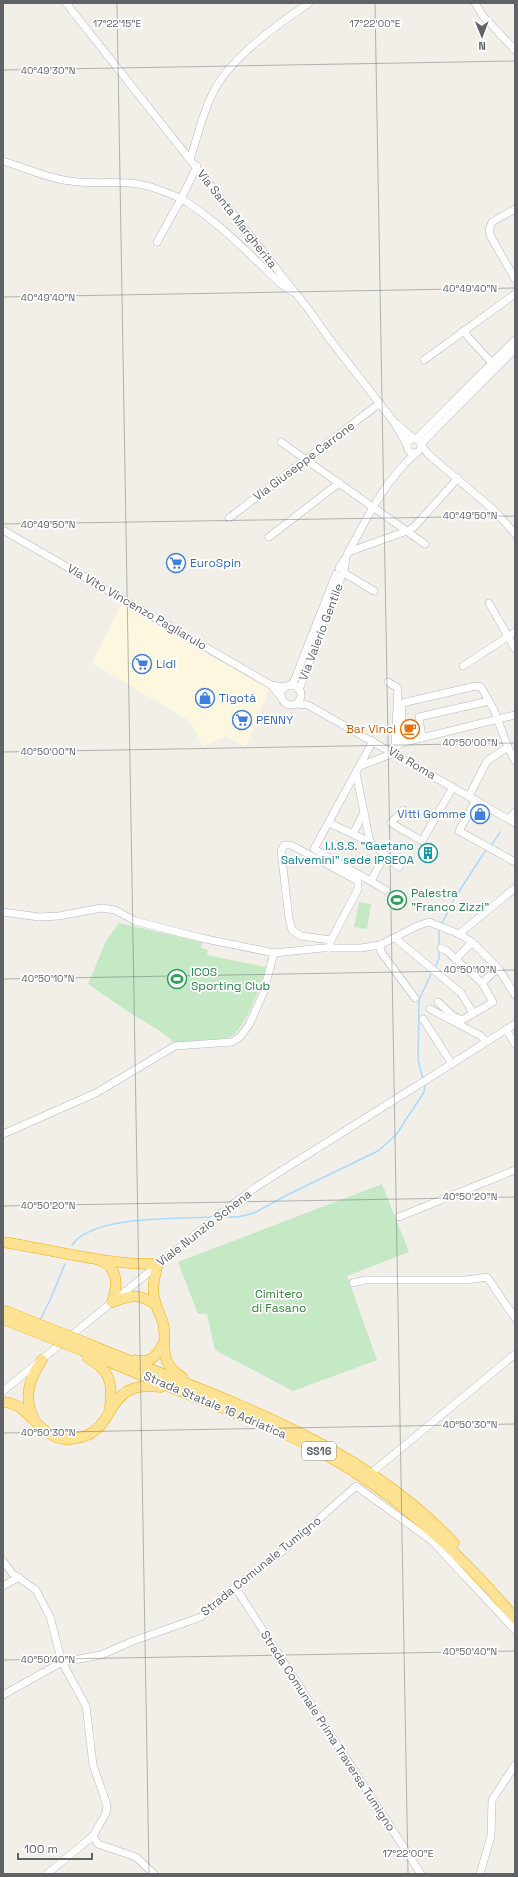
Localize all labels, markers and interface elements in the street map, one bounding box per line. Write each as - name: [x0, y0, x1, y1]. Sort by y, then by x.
- north arrow: [462, 16, 502, 56]
- text: 17°22'15"E: [93, 17, 141, 30]
- text: 17°22'00"E: [350, 17, 401, 30]
- text: N: [478, 39, 486, 53]
- text: 40°49'30"N: [21, 64, 75, 77]
- street label: Via Santa Margherita: [193, 166, 281, 272]
- text: 40°49'40"N: [443, 282, 497, 295]
- text: 40°49'40"N: [21, 291, 75, 304]
- street label: Via Giuseppe Carrone: [250, 418, 358, 504]
- text: 40°49'50"N: [443, 509, 497, 522]
- text: 40°49'50"N: [21, 518, 75, 531]
- supermarket icon: EuroSpin: [165, 552, 187, 574]
- place label: EuroSpin: [190, 555, 241, 571]
- street label: Via Vito Vincenzo Pagliarulo: [64, 560, 210, 654]
- street label: Via Valerio Gentile: [295, 581, 347, 683]
- supermarket icon: Lidl: [131, 653, 153, 675]
- place label: Lidl: [156, 656, 176, 672]
- shop icon: Tigotà: [194, 687, 216, 709]
- place label: Tigotà: [219, 690, 256, 706]
- supermarket icon: PENNY: [231, 709, 253, 731]
- place label: PENNY: [256, 712, 294, 728]
- cafe icon: Bar Vinci: [399, 718, 421, 740]
- place label: Bar Vinci: [346, 721, 396, 737]
- text: 40°50'00"N: [442, 736, 498, 749]
- street label: Via Roma: [385, 743, 439, 783]
- text: 40°50'00"N: [20, 745, 76, 758]
- shop icon: Vitti Gomme: [469, 803, 491, 825]
- place label: Vitti Gomme: [397, 806, 466, 822]
- place label: I.I.S.S. "Gaetano Salvemini" sede IPSEOA: [281, 838, 414, 868]
- building icon: I.I.S.S. "Gaetano Salvemini" sede IPSEOA: [417, 842, 439, 864]
- place label: Palestra "Franco Zizzi": [411, 885, 489, 915]
- sports icon: Palestra "Franco Zizzi": [386, 889, 408, 911]
- text: 40°50'10"N: [444, 963, 496, 976]
- place label: ICOS Sporting Club: [191, 964, 271, 994]
- sports icon: ICOS Sporting Club: [166, 968, 188, 990]
- text: 40°50'10"N: [22, 972, 74, 985]
- street label: Viale Nunzio Schena: [153, 1186, 255, 1270]
- text: 40°50'20"N: [443, 1190, 497, 1203]
- text: 40°50'20"N: [21, 1199, 75, 1212]
- park label: Cimitero di Fasano: [252, 1286, 306, 1316]
- street label: Strada Statale 16 Adriatica: [141, 1368, 289, 1442]
- text: 40°50'30"N: [443, 1418, 497, 1431]
- text: 40°50'30"N: [21, 1426, 75, 1439]
- road number: SS16: [302, 1442, 336, 1460]
- street label: Strada Comunale Tumigno: [197, 1512, 325, 1620]
- street label: Strada Comunale Prima Traversa Tumigno: [257, 1628, 399, 1834]
- text: 40°50'40"N: [443, 1645, 497, 1658]
- text: 40°50'40"N: [21, 1653, 75, 1666]
- scale bar: [18, 1835, 92, 1861]
- text: 100 m: [24, 1841, 58, 1857]
- text: 17°22'00"E: [383, 1847, 434, 1860]

